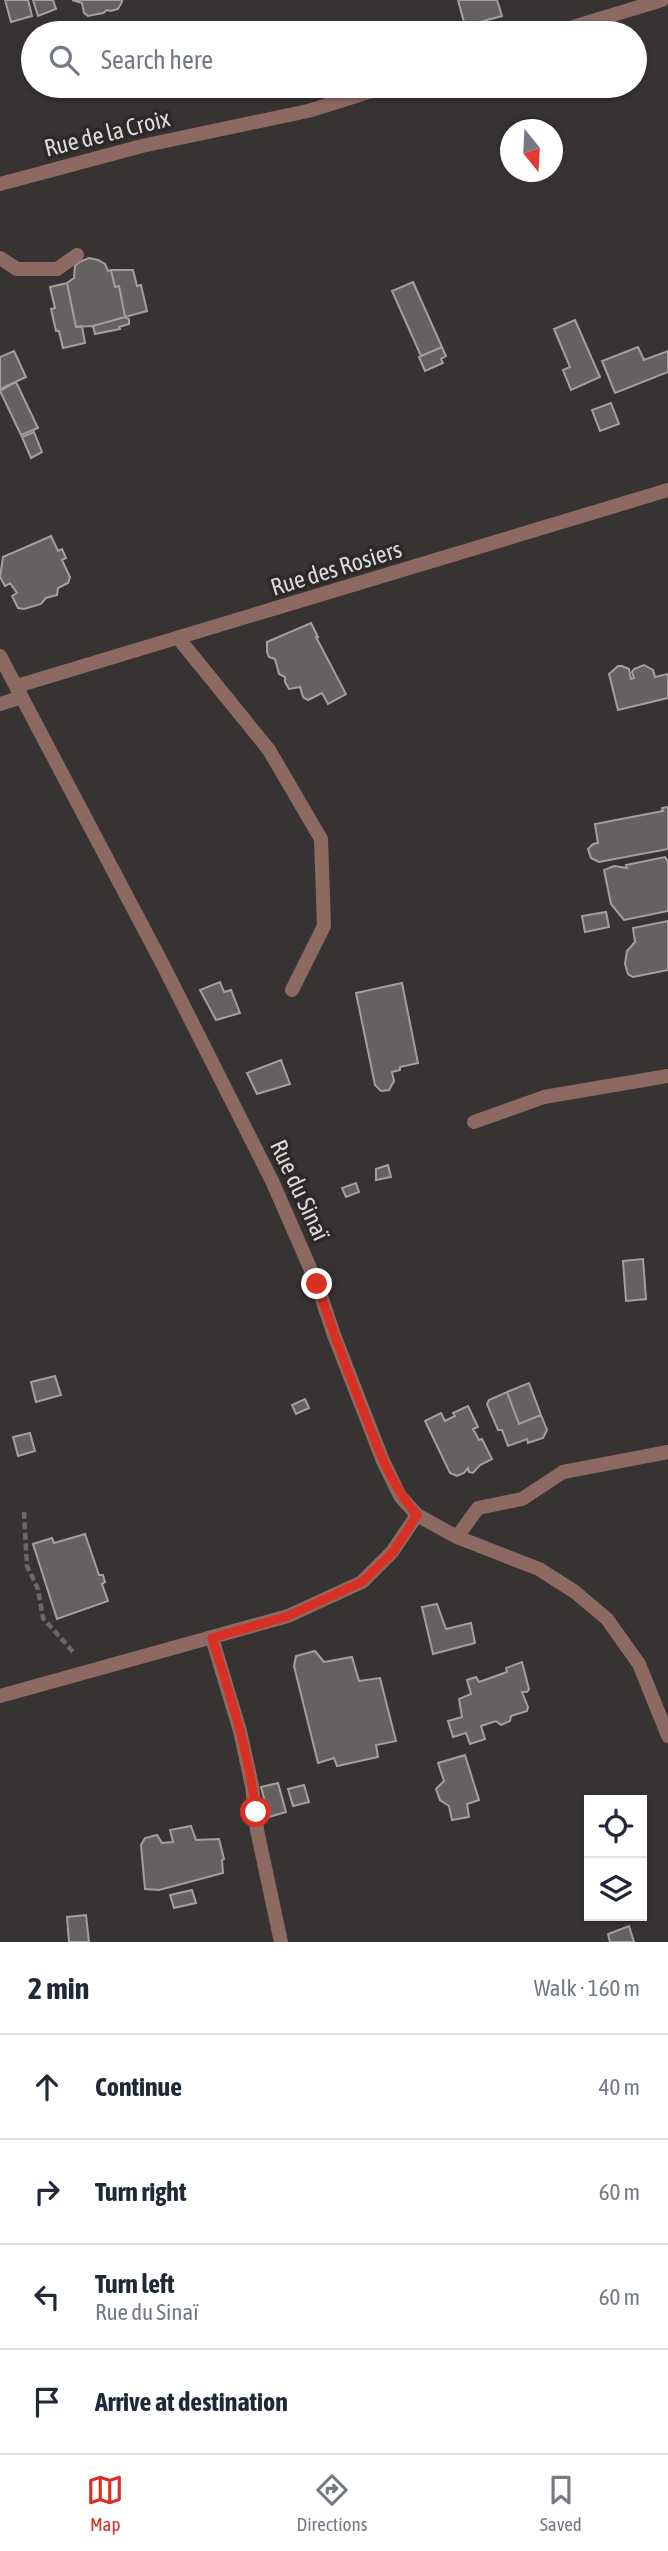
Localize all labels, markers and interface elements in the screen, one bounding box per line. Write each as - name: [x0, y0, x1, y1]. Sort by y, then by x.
- search box: [21, 21, 647, 98]
- icon: search: [45, 41, 83, 79]
- text: Search here: [101, 45, 213, 75]
- street label: Rue de la Croix: [41, 104, 173, 162]
- north arrow: [500, 119, 563, 182]
- street label: Rue des Rosiers: [267, 535, 405, 601]
- street label: Rue du Sinaï: [265, 1135, 335, 1245]
- route end: [301, 1268, 332, 1299]
- map controls: [584, 1795, 647, 1921]
- button: locate: [584, 1795, 647, 1858]
- route start: [240, 1796, 271, 1827]
- button: layers: [584, 1858, 647, 1921]
- text: 2 min: [28, 1971, 89, 2005]
- text: Walk · 160 m: [534, 1975, 640, 2001]
- icon: ahead: [28, 2068, 66, 2106]
- text: Continue: [95, 2072, 182, 2102]
- text: 40 m: [599, 2074, 640, 2100]
- icon: right: [28, 2173, 66, 2211]
- text: Turn right: [95, 2177, 186, 2207]
- text: 60 m: [599, 2179, 640, 2205]
- text: Turn left: [95, 2269, 175, 2299]
- icon: left: [28, 2278, 66, 2316]
- text: 60 m: [599, 2284, 640, 2310]
- text: Rue du Sinaï: [95, 2299, 198, 2325]
- icon: arrive: [28, 2383, 66, 2421]
- text: Arrive at destination: [95, 2387, 288, 2417]
- tab: Map: [86, 2471, 124, 2535]
- tab: Directions: [297, 2471, 367, 2535]
- tab: Saved: [540, 2471, 582, 2535]

